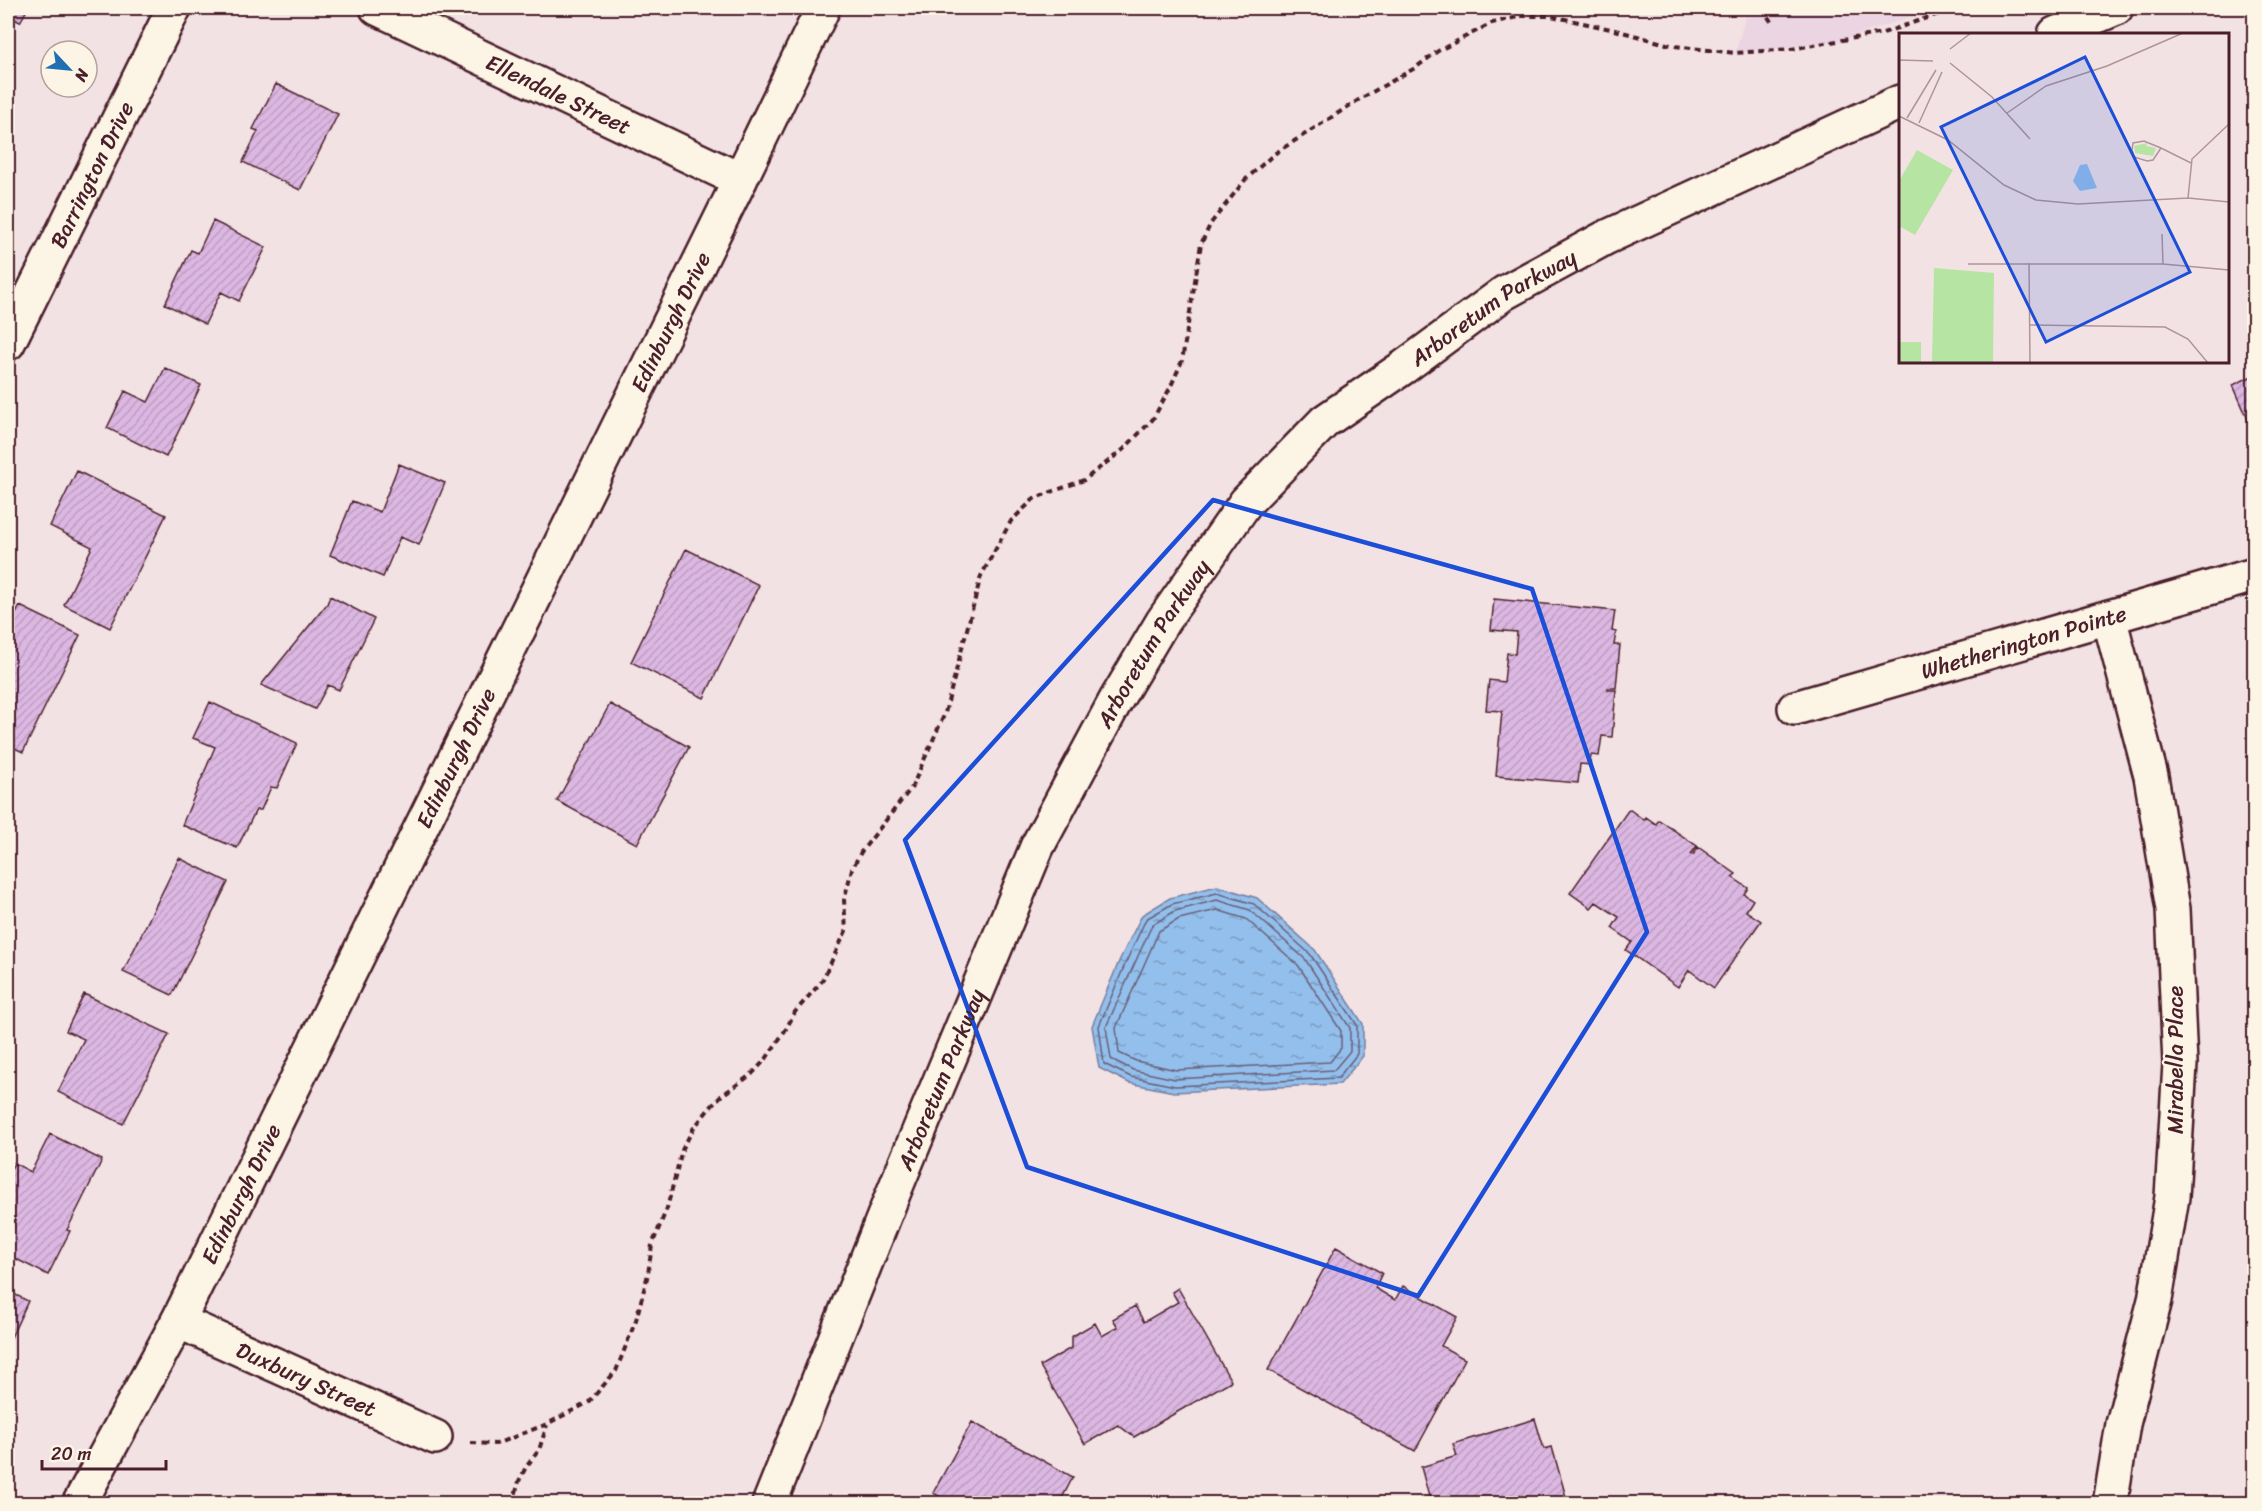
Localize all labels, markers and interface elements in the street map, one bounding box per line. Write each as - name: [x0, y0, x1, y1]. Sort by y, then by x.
- inset map: [1899, 33, 2229, 363]
- north arrow: [39, 39, 99, 99]
- street label: Ellendale Street: [479, 43, 638, 146]
- text: N: [66, 63, 98, 88]
- street label: Barrington Drive: [38, 94, 145, 255]
- street label: Arboretum Parkway: [1400, 237, 1584, 377]
- street label: Edinburgh Drive: [619, 245, 721, 399]
- street label: Arboretum Parkway: [1085, 550, 1221, 736]
- street label: Whetherington Pointe: [1916, 593, 2131, 690]
- street label: Edinburgh Drive: [404, 681, 507, 835]
- street label: Arboretum Parkway: [885, 982, 996, 1177]
- street label: Mirabella Place: [2156, 986, 2195, 1134]
- street label: Edinburgh Drive: [190, 1117, 292, 1271]
- street label: Duxbury Street: [230, 1330, 384, 1428]
- scale bar: [42, 1433, 166, 1471]
- text: 20 m: [51, 1438, 91, 1470]

